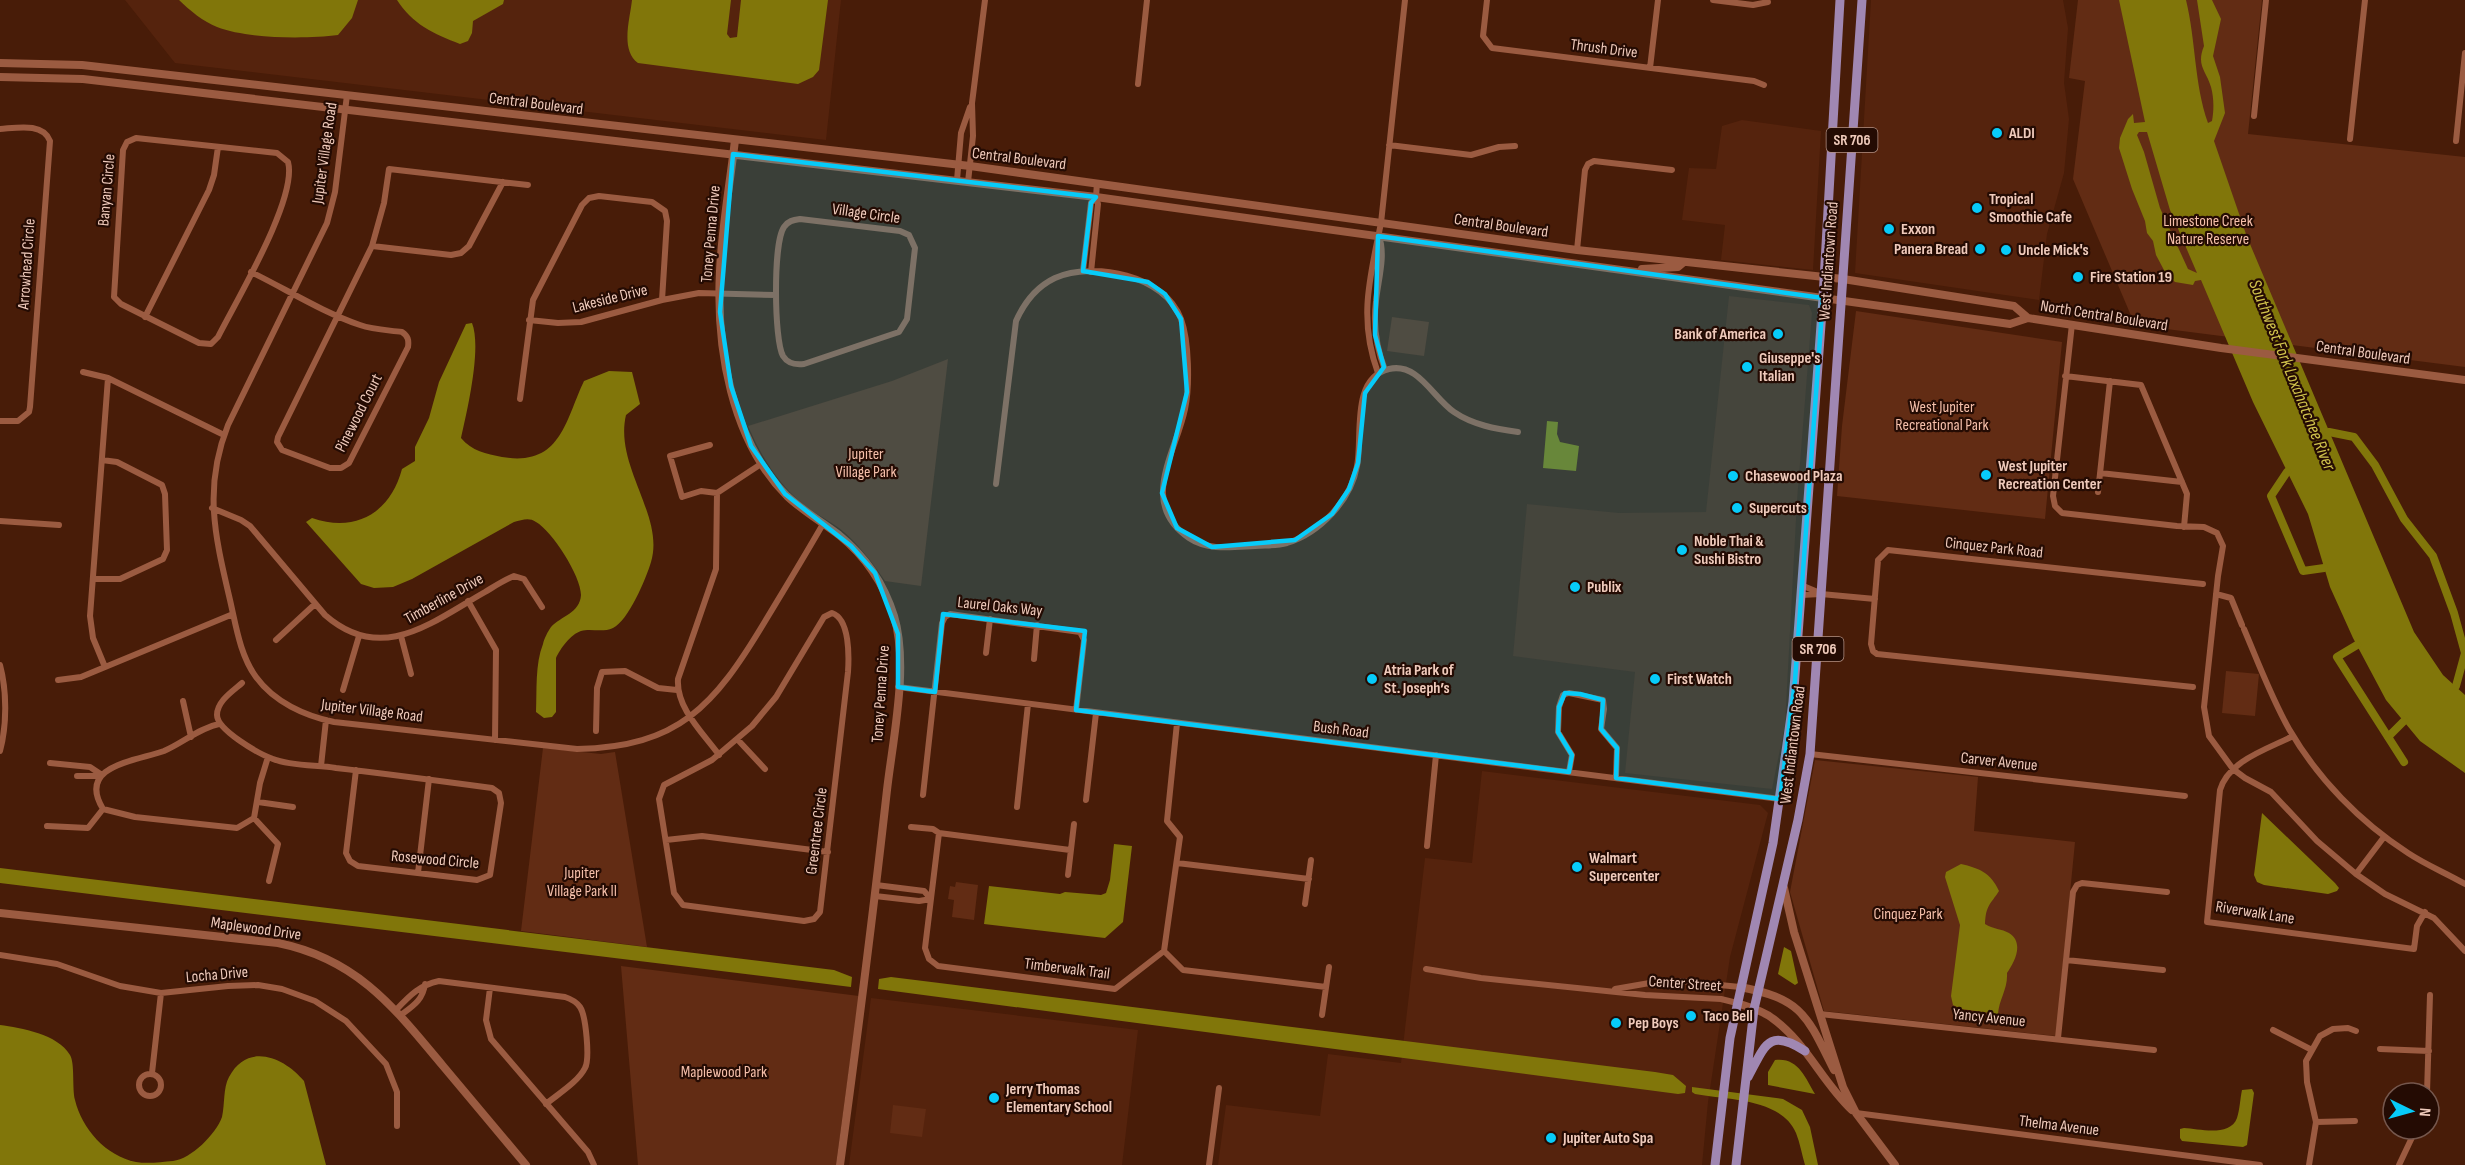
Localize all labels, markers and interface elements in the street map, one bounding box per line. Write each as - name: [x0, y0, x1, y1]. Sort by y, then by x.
- street label: Thrush Drive: [1569, 35, 1639, 63]
- street label: Central Boulevard: [488, 89, 584, 119]
- street label: Jupiter Village Road: [308, 101, 342, 206]
- place label: ALDI: [2008, 124, 2035, 143]
- marker: ALDI: [1990, 126, 2004, 140]
- road number: SR 706: [1826, 128, 1878, 152]
- street label: Central Boulevard: [971, 144, 1067, 174]
- street label: Banyan Circle: [94, 153, 120, 227]
- street label: Toney Penna Drive: [697, 185, 725, 283]
- place label: Tropical Smoothie Cafe: [1989, 190, 2072, 227]
- street label: Village Circle: [831, 200, 901, 228]
- street label: West Indiantown Road: [1815, 201, 1843, 321]
- marker: Tropical Smoothie Cafe: [1970, 201, 1984, 215]
- street label: Central Boulevard: [1453, 210, 1549, 242]
- park label: Limestone Creek Nature Reserve: [2163, 212, 2253, 249]
- street label: Arrowhead Circle: [14, 218, 40, 311]
- place label: Exxon: [1901, 220, 1935, 239]
- marker: Exxon: [1882, 222, 1896, 236]
- place label: Panera Bread: [1894, 240, 1968, 259]
- place label: Uncle Mick's: [2018, 241, 2089, 260]
- marker: Panera Bread: [1973, 242, 1987, 256]
- marker: Uncle Mick's: [1999, 243, 2013, 257]
- place label: Fire Station 19: [2090, 268, 2172, 287]
- marker: Fire Station 19: [2071, 270, 2085, 284]
- water label: Southwest Fork Loxahatchee River: [2244, 277, 2340, 474]
- street label: Lakeside Drive: [570, 281, 650, 317]
- street label: North Central Boulevard: [2039, 297, 2169, 335]
- place label: Bank of America: [1674, 325, 1766, 344]
- marker: Bank of America: [1771, 327, 1785, 341]
- street label: Central Boulevard: [2315, 337, 2411, 369]
- place label: Giuseppe's Italian: [1759, 349, 1820, 386]
- marker: Giuseppe's Italian: [1740, 360, 1754, 374]
- street label: Pinewood Court: [331, 371, 387, 455]
- park label: West Jupiter Recreational Park: [1895, 398, 1989, 435]
- park label: Jupiter Village Park: [836, 445, 897, 482]
- place label: West Jupiter Recreation Center: [1998, 457, 2102, 494]
- place label: Chasewood Plaza: [1745, 467, 1843, 486]
- marker: West Jupiter Recreation Center: [1979, 468, 1993, 482]
- marker: Chasewood Plaza: [1726, 469, 1740, 483]
- place label: Supercuts: [1749, 499, 1807, 518]
- marker: Supercuts: [1730, 501, 1744, 515]
- place label: Noble Thai & Sushi Bistro: [1694, 532, 1764, 569]
- street label: Cinquez Park Road: [1944, 533, 2044, 563]
- marker: Noble Thai & Sushi Bistro: [1675, 543, 1689, 557]
- street label: Timberline Drive: [401, 569, 487, 629]
- place label: Publix: [1587, 578, 1622, 597]
- marker: Publix: [1568, 580, 1582, 594]
- street label: Laurel Oaks Way: [957, 593, 1043, 621]
- road number: SR 706: [1792, 637, 1844, 661]
- street label: Toney Penna Drive: [868, 645, 894, 743]
- place label: Atria Park of St. Joseph’s: [1383, 661, 1455, 698]
- place label: First Watch: [1667, 670, 1732, 689]
- marker: Atria Park of St. Joseph’s: [1365, 672, 1379, 686]
- marker: First Watch: [1648, 672, 1662, 686]
- street label: West Indiantown Road: [1776, 685, 1810, 805]
- street label: Jupiter Village Road: [319, 695, 424, 727]
- street label: Bush Road: [1312, 717, 1370, 743]
- street label: Carver Avenue: [1960, 749, 2038, 775]
- street label: Greentree Circle: [802, 786, 832, 876]
- street label: Rosewood Circle: [390, 847, 480, 873]
- place label: Walmart Supercenter: [1589, 849, 1660, 886]
- marker: Walmart Supercenter: [1570, 860, 1584, 874]
- park label: Jupiter Village Park II: [547, 864, 617, 901]
- street label: Riverwalk Lane: [2214, 897, 2296, 929]
- park label: Cinquez Park: [1873, 905, 1943, 924]
- street label: Maplewood Drive: [210, 913, 302, 945]
- street label: Timberwalk Trail: [1023, 954, 1111, 984]
- street label: Locha Drive: [185, 963, 249, 987]
- street label: Center Street: [1648, 972, 1722, 996]
- street label: Yancy Avenue: [1952, 1005, 2026, 1031]
- place label: Taco Bell: [1703, 1007, 1753, 1026]
- marker: Taco Bell: [1684, 1009, 1698, 1023]
- place label: Pep Boys: [1628, 1014, 1679, 1033]
- marker: Pep Boys: [1609, 1016, 1623, 1030]
- park label: Maplewood Park: [681, 1063, 767, 1082]
- place label: Jerry Thomas Elementary School: [1005, 1080, 1112, 1117]
- north arrow: [2381, 1081, 2441, 1141]
- marker: Jerry Thomas Elementary School: [987, 1091, 1001, 1105]
- text: N: [2415, 1107, 2434, 1117]
- street label: Thelma Avenue: [2018, 1112, 2100, 1140]
- place label: Jupiter Auto Spa: [1562, 1129, 1653, 1148]
- marker: Jupiter Auto Spa: [1544, 1131, 1558, 1145]

